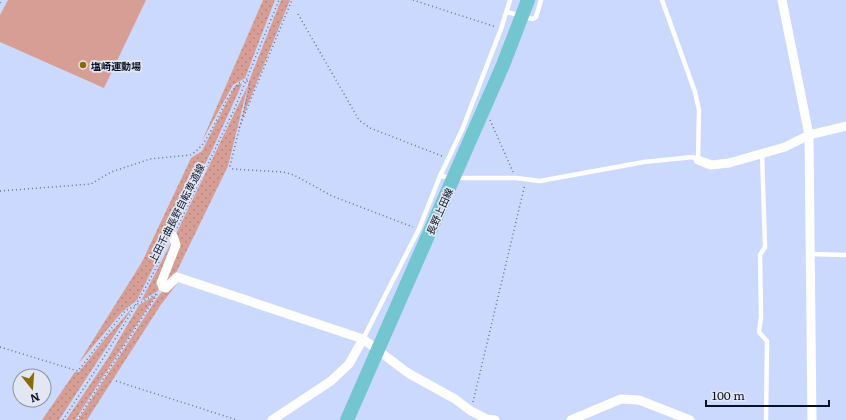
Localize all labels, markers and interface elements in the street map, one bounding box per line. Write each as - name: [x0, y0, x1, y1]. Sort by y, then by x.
- place label: 塩崎運動場: [91, 58, 141, 73]
- marker: 塩崎運動場: [78, 60, 88, 70]
- street label: 上田千曲長野自転車道線: [144, 161, 208, 265]
- street label: 長野上田線: [422, 185, 456, 237]
- north arrow: [12, 368, 52, 408]
- scale bar: [706, 382, 829, 408]
- text: 100 m: [712, 386, 745, 404]
- text: N: [28, 390, 42, 408]

